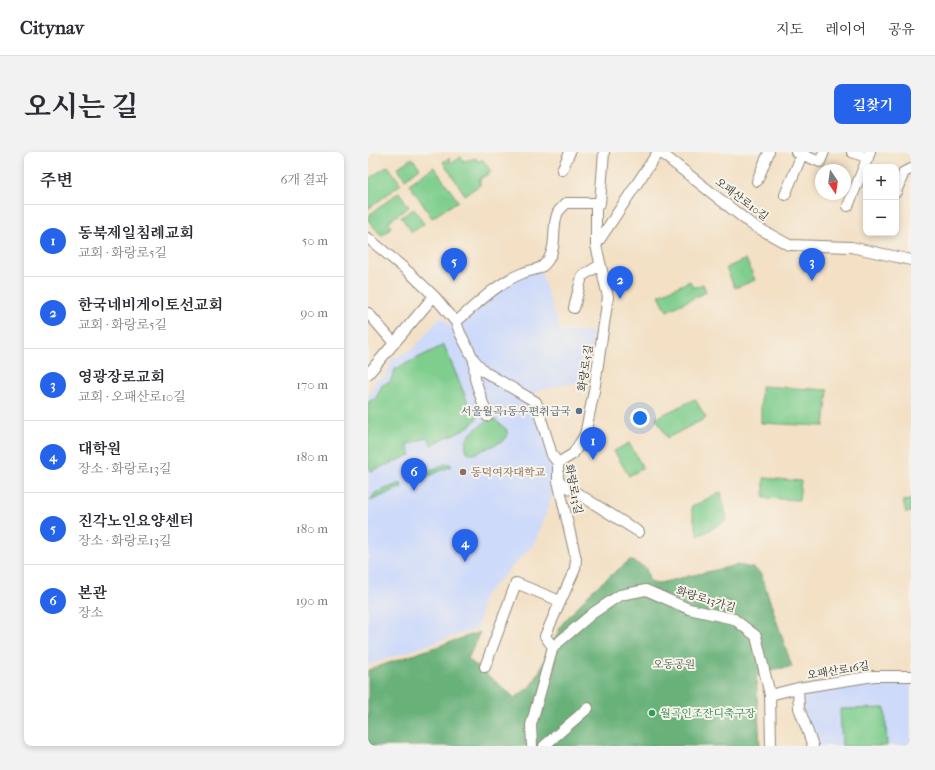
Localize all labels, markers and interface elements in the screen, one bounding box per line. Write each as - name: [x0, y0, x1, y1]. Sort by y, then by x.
- text: Citynav: [20, 17, 84, 39]
- text: 지도: [776, 21, 803, 38]
- text: 레이어: [825, 21, 866, 38]
- text: 공유: [888, 21, 915, 38]
- button: 길찾기: [834, 84, 911, 124]
- text: 오시는 길: [24, 90, 138, 123]
- north arrow: [815, 164, 851, 200]
- map controls: [863, 164, 899, 236]
- button: +: [863, 164, 899, 200]
- text: 주변: [40, 170, 73, 190]
- text: 6개 결과: [280, 172, 328, 187]
- street label: 오패산로10길: [713, 175, 771, 224]
- button: −: [863, 200, 899, 236]
- text: 동북제일침례교회: [78, 224, 194, 242]
- text: 1: [51, 233, 55, 248]
- text: 50 m: [302, 233, 328, 248]
- text: 교회 · 화랑로5길: [78, 245, 167, 260]
- pin: 5: [441, 248, 467, 281]
- pin: 3: [799, 248, 825, 281]
- pin: 2: [607, 266, 633, 299]
- text: 한국네비게이토선교회: [78, 296, 223, 314]
- text: 2: [50, 305, 56, 320]
- text: 90 m: [300, 305, 328, 320]
- text: 교회 · 화랑로5길: [78, 317, 167, 332]
- street label: 화랑로5길: [575, 344, 596, 392]
- text: 영광장로교회: [78, 368, 165, 386]
- text: 3: [50, 377, 56, 392]
- text: 170 m: [296, 377, 328, 392]
- text: 교회 · 오패산로10길: [78, 389, 186, 404]
- place label: 서울월곡1동우편취급국: [461, 405, 571, 418]
- marker: 서울월곡1동우편취급국: [574, 406, 584, 416]
- your location: [630, 408, 650, 428]
- pin: 1: [580, 427, 606, 460]
- text: 대학원: [78, 440, 121, 458]
- text: 4: [49, 449, 57, 464]
- text: 180 m: [296, 449, 328, 464]
- pin: 6: [401, 458, 427, 491]
- text: 장소 · 화랑로13길: [78, 461, 172, 476]
- street label: 화랑로13길: [562, 463, 585, 515]
- place label: 동덕여자대학교: [471, 466, 546, 479]
- marker: 동덕여자대학교: [458, 467, 468, 477]
- text: 진각노인요양센터: [78, 512, 194, 530]
- text: 5: [50, 521, 56, 536]
- text: 180 m: [296, 521, 328, 536]
- pin: 4: [452, 529, 478, 562]
- text: 장소 · 화랑로13길: [78, 533, 172, 548]
- text: 본관: [78, 584, 107, 602]
- street label: 화랑로13가길: [675, 584, 737, 615]
- text: 6: [49, 593, 57, 608]
- text: 190 m: [296, 593, 328, 608]
- text: 장소: [78, 605, 103, 620]
- park label: 오동공원: [653, 658, 695, 671]
- street label: 오패산로16길: [806, 659, 870, 682]
- place label: 월곡인조잔디축구장: [660, 707, 756, 720]
- marker: 월곡인조잔디축구장: [647, 708, 657, 718]

